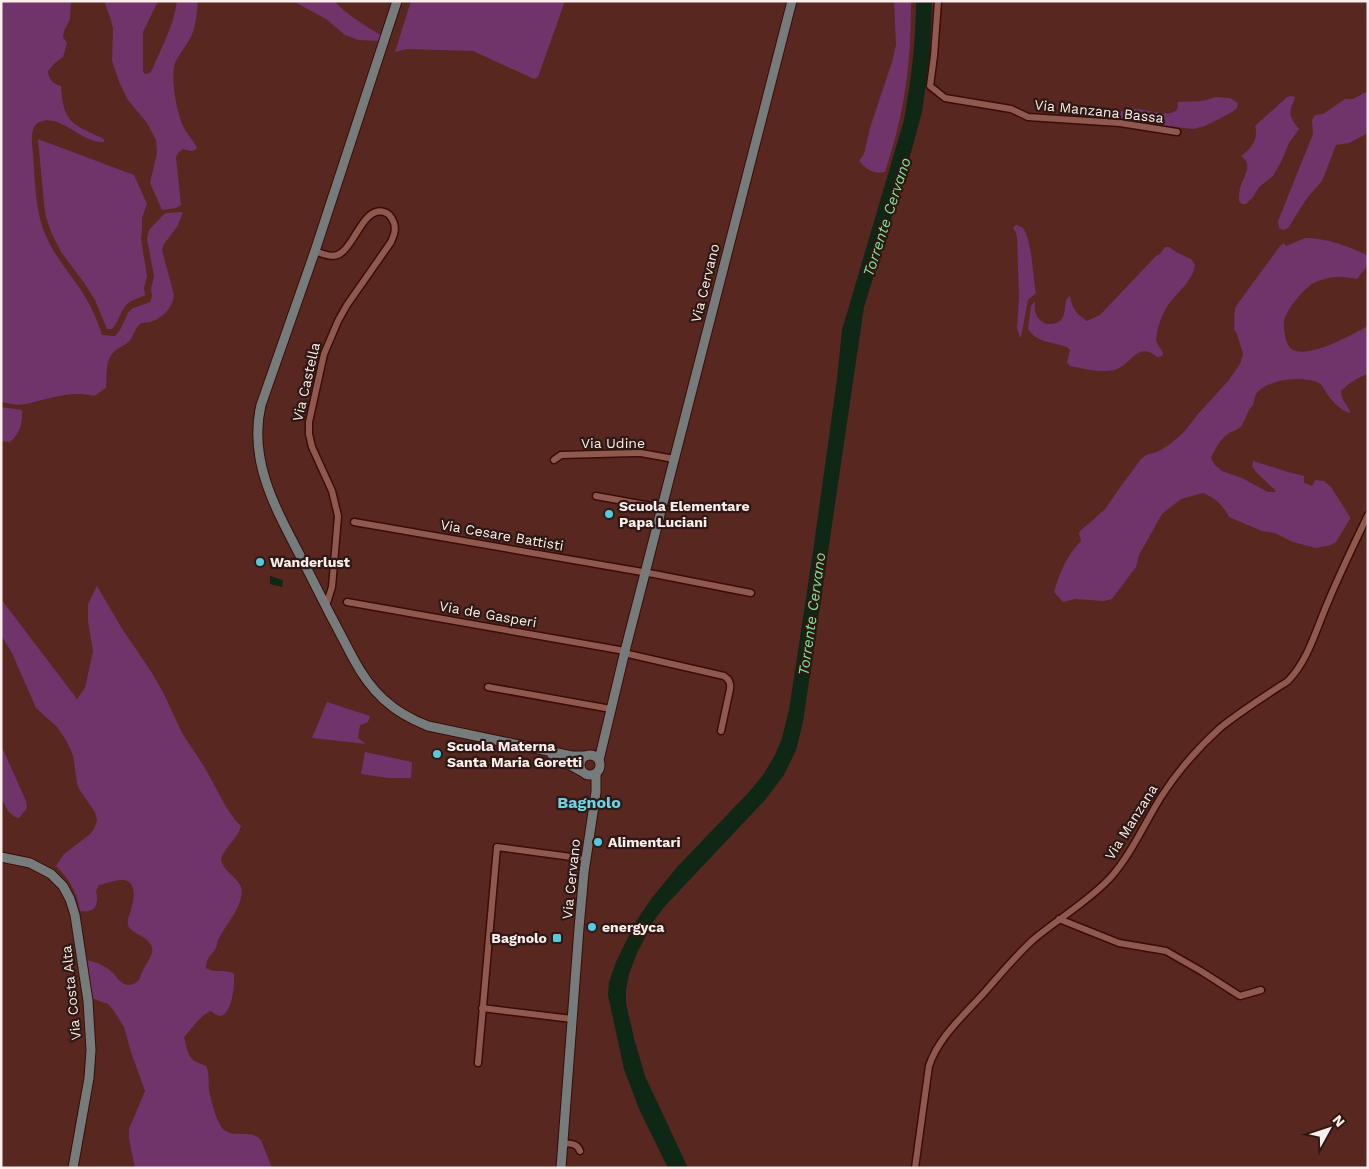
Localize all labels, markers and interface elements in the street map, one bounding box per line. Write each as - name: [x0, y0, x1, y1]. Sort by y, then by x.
- street label: Via Manzana Bassa: [1034, 96, 1164, 126]
- water label: Torrente Cervano: [859, 155, 915, 279]
- street label: Via Cervano: [687, 242, 723, 324]
- street label: Via Castella: [289, 341, 323, 423]
- street label: Via Udine: [581, 435, 645, 451]
- place label: Scuola Elementare Papa Luciani: [619, 498, 750, 530]
- marker: Scuola Elementare Papa Luciani: [603, 508, 615, 520]
- street label: Via Cesare Battisti: [439, 516, 565, 554]
- water label: Torrente Cervano: [794, 551, 830, 677]
- place label: Wanderlust: [270, 554, 350, 570]
- marker: Wanderlust: [254, 556, 266, 568]
- street label: Via de Gasperi: [438, 598, 538, 630]
- place label: Scuola Materna Santa Maria Goretti: [447, 738, 582, 770]
- marker: Scuola Materna Santa Maria Goretti: [431, 748, 443, 760]
- street label: Via Manzana: [1102, 781, 1161, 863]
- district label: Bagnolo: [557, 793, 621, 812]
- place label: Alimentari: [608, 834, 681, 850]
- marker: Alimentari: [592, 836, 604, 848]
- street label: Via Cervano: [559, 838, 583, 920]
- place label: energyca: [602, 919, 665, 935]
- marker: energyca: [586, 921, 598, 933]
- place label: Bagnolo: [491, 930, 547, 946]
- marker: Bagnolo: [551, 932, 563, 944]
- street label: Via Costa Alta: [58, 945, 84, 1041]
- north arrow: [1304, 1104, 1354, 1154]
- text: N: [1329, 1112, 1348, 1130]

